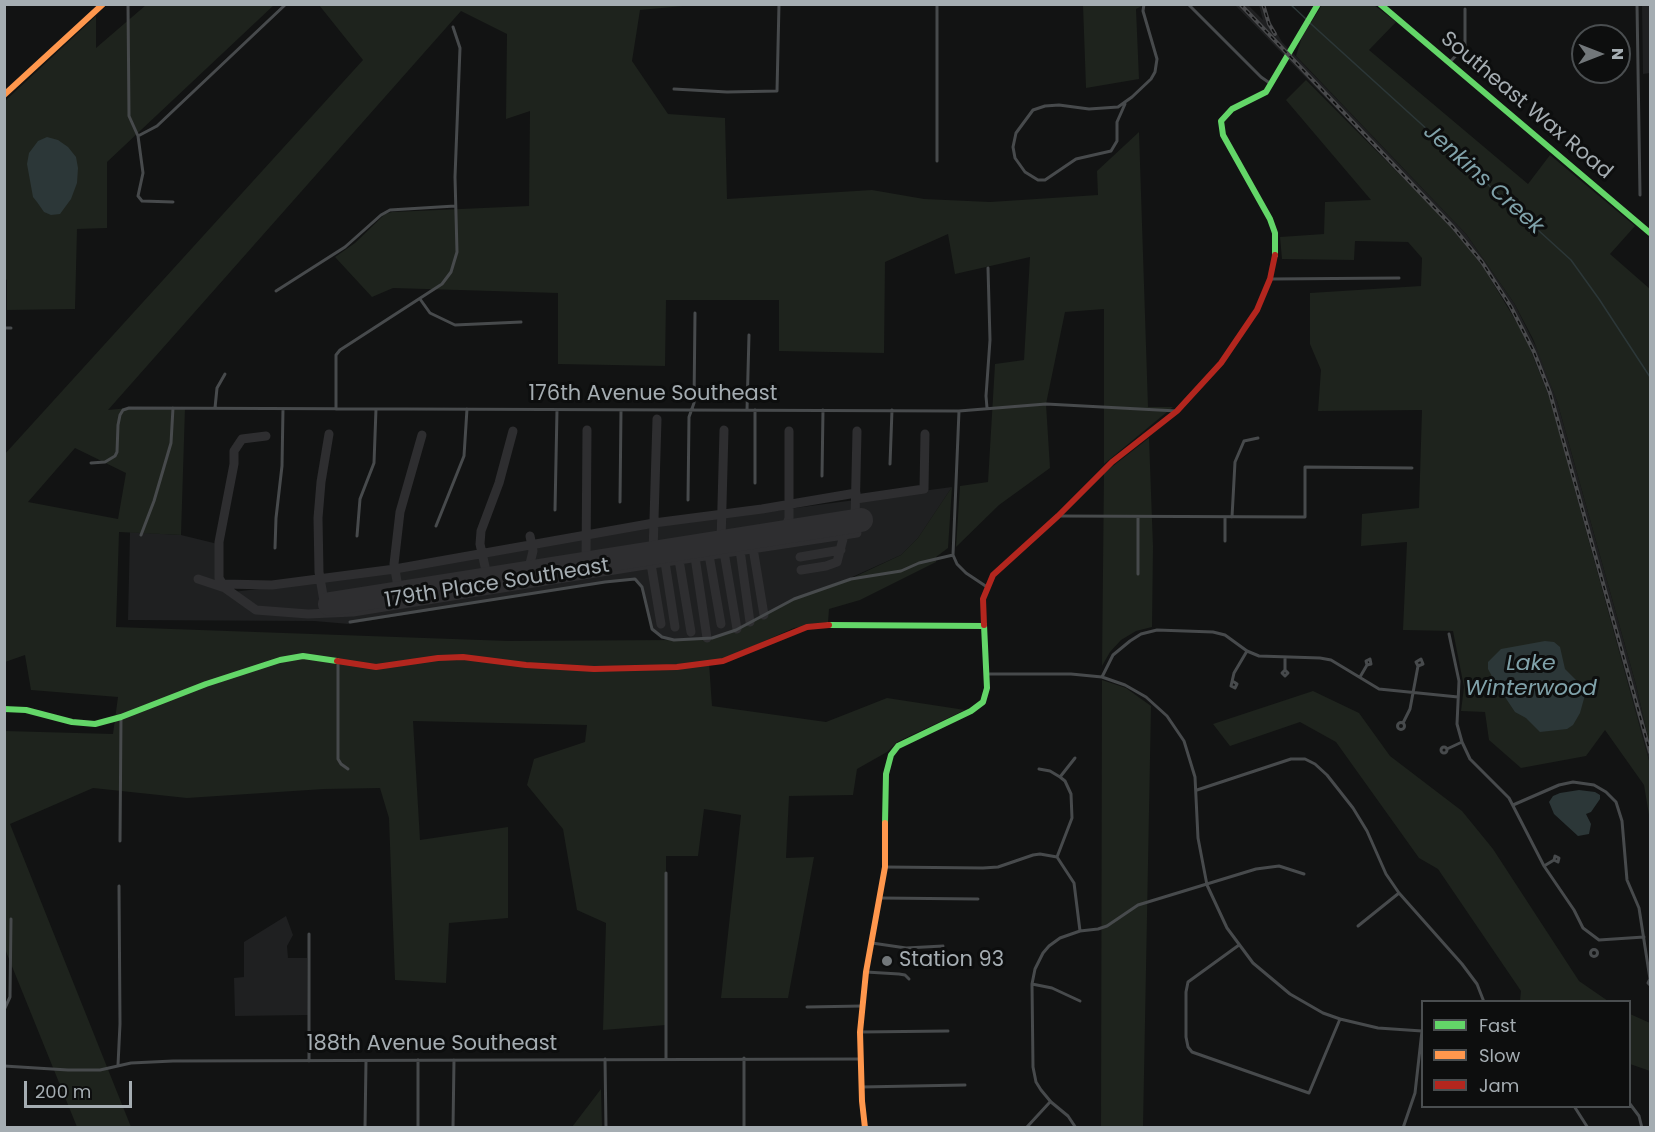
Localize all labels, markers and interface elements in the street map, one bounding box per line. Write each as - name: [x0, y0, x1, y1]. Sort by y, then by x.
- north arrow: [1571, 24, 1631, 84]
- street label: Southeast Wax Road: [1435, 27, 1617, 185]
- text: N: [1606, 48, 1629, 60]
- water label: Jenkins Creek: [1418, 119, 1548, 241]
- street label: 176th Avenue Southeast: [529, 382, 777, 408]
- street label: 179th Place Southeast: [383, 554, 611, 614]
- water label: Lake Winterwood: [1465, 651, 1597, 702]
- place label: Station 93: [899, 948, 1004, 974]
- marker: Station 93: [880, 954, 894, 968]
- legend: [1421, 1000, 1631, 1108]
- text: Fast: [1479, 1013, 1516, 1038]
- street label: 188th Avenue Southeast: [307, 1032, 557, 1058]
- text: Slow: [1479, 1043, 1520, 1068]
- scale bar: [27, 1069, 135, 1107]
- text: Jam: [1479, 1073, 1519, 1098]
- text: 200 m: [35, 1079, 91, 1104]

